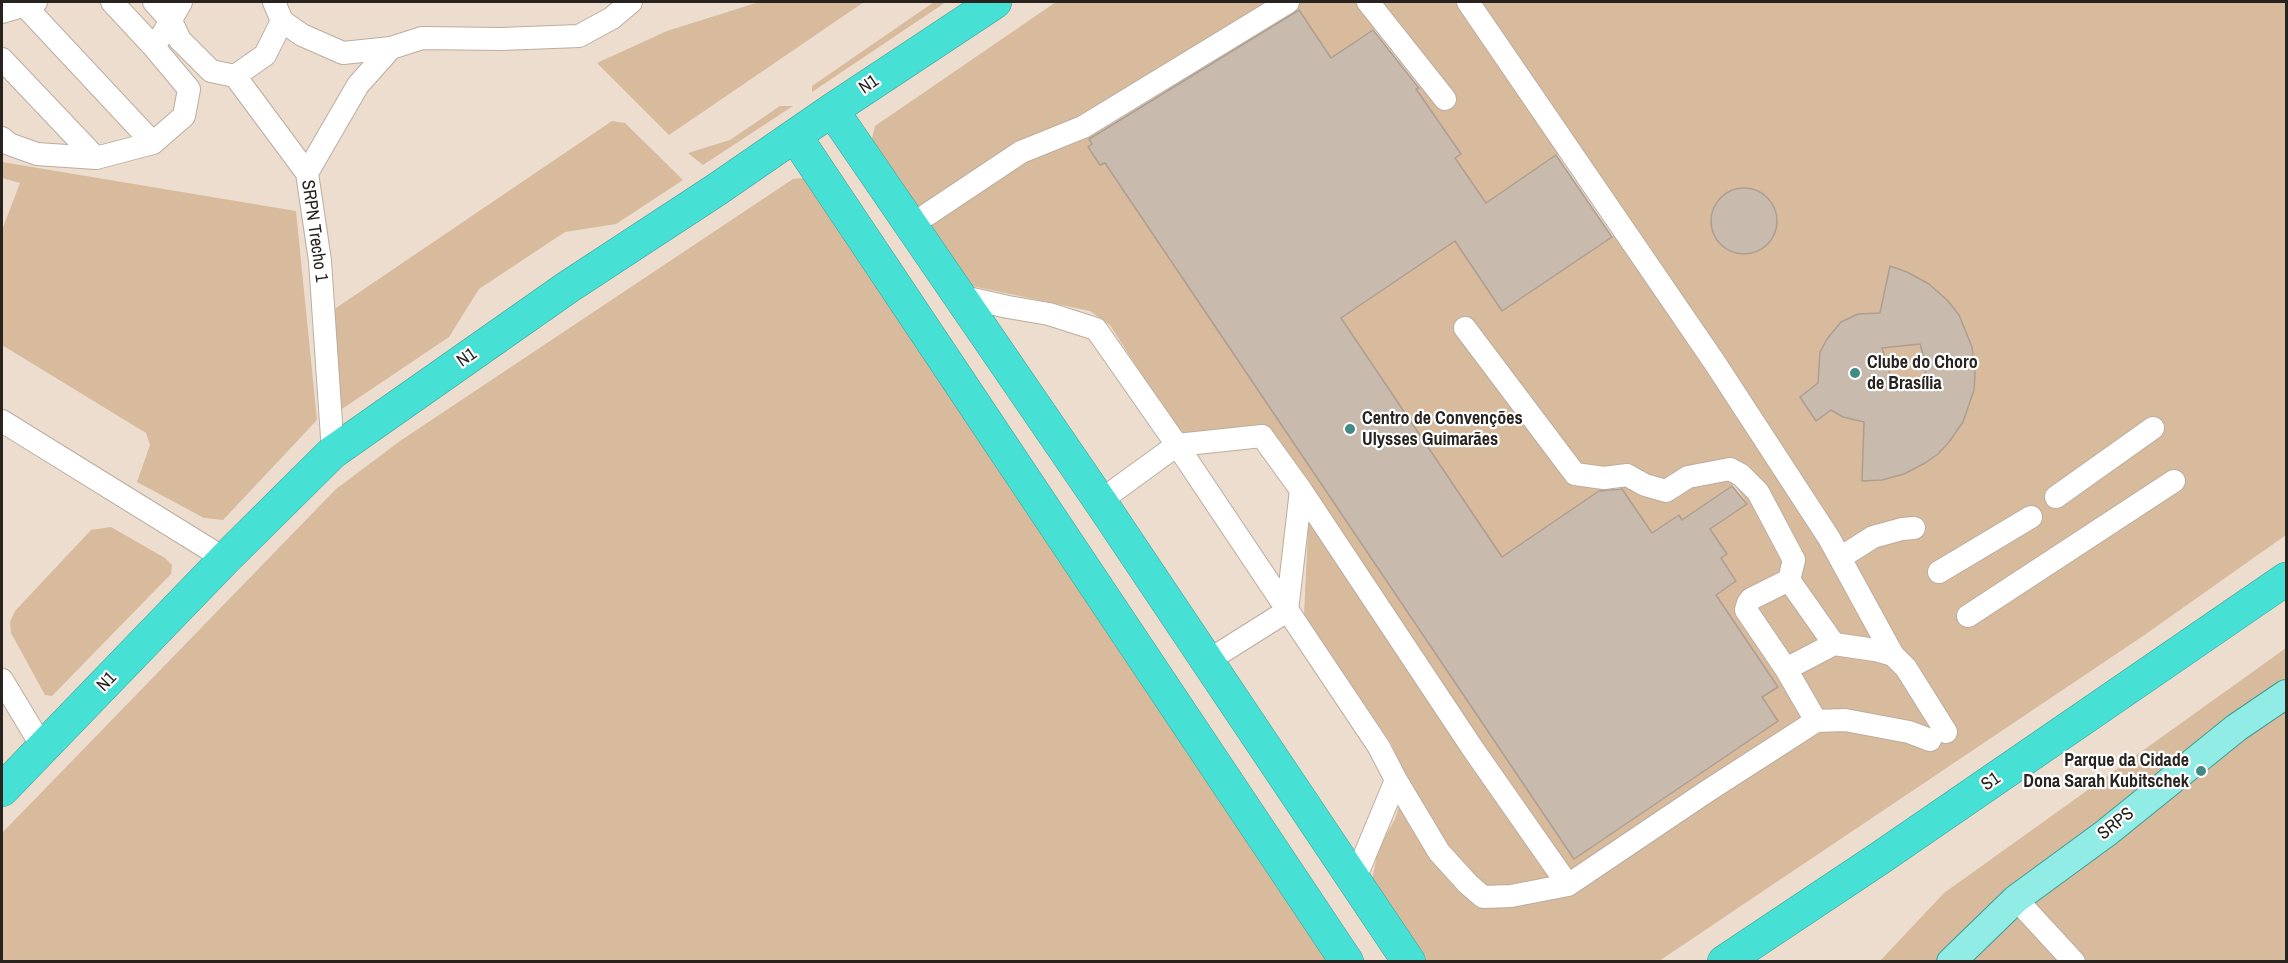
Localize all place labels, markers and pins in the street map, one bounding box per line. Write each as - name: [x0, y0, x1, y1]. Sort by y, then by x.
- place label: Clube do Choro de Brasília: [1867, 352, 1978, 394]
- marker: Clube do Choro de Brasília: [1848, 366, 1862, 380]
- place label: Centro de Convenções Ulysses Guimarães: [1362, 408, 1523, 450]
- marker: Centro de Convenções Ulysses Guimarães: [1343, 422, 1357, 436]
- place label: Parque da Cidade Dona Sarah Kubitschek: [2023, 750, 2189, 792]
- marker: Parque da Cidade Dona Sarah Kubitschek: [2194, 764, 2208, 778]

